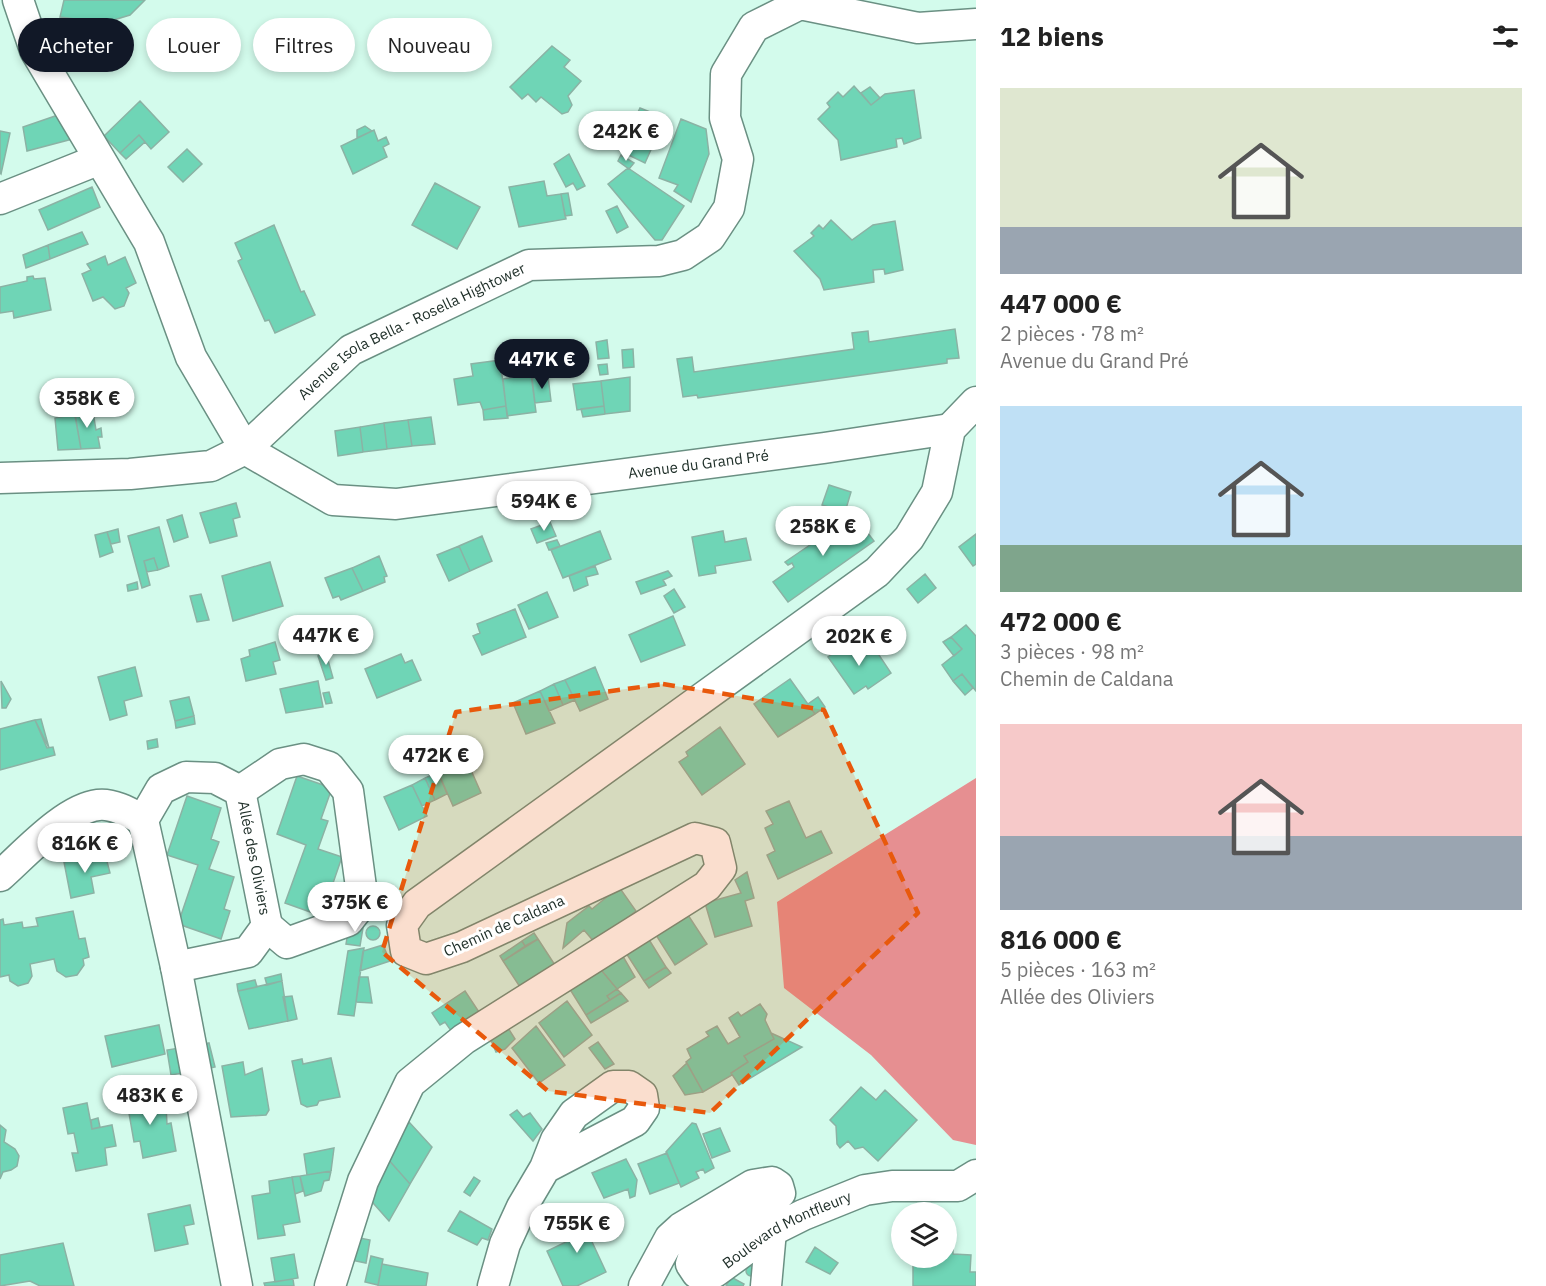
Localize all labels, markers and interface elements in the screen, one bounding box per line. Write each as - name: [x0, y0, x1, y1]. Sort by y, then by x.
- chip: Acheter: [18, 18, 134, 72]
- chip: Louer: [146, 18, 241, 72]
- chip: Filtres: [253, 18, 355, 72]
- chip: Nouveau: [367, 18, 492, 72]
- text: 12 biens: [1000, 19, 1104, 53]
- icon: filters: [1489, 20, 1522, 53]
- pin: 242K €: [577, 111, 675, 162]
- text: 242K €: [592, 117, 660, 144]
- icon: home: [1207, 127, 1315, 235]
- street label: Avenue Isola Bella - Rosella Hightower: [294, 258, 529, 404]
- text: 447 000 €: [1000, 286, 1122, 320]
- text: 2 pièces · 78 m²: [1000, 320, 1144, 347]
- pin: 447K €: [493, 339, 591, 390]
- text: 447K €: [508, 345, 576, 372]
- text: Avenue du Grand Pré: [1000, 347, 1189, 374]
- pin: 358K €: [38, 378, 136, 429]
- text: 358K €: [53, 384, 121, 411]
- street label: Avenue du Grand Pré: [627, 445, 770, 483]
- icon: home: [1207, 445, 1315, 553]
- pin: 594K €: [495, 481, 593, 532]
- text: 594K €: [510, 487, 578, 514]
- pin: 258K €: [774, 506, 872, 557]
- text: 258K €: [789, 512, 857, 539]
- text: 472 000 €: [1000, 604, 1122, 638]
- pin: 447K €: [277, 615, 375, 666]
- pin: 202K €: [810, 616, 908, 667]
- text: 447K €: [292, 621, 360, 648]
- text: 202K €: [825, 622, 893, 649]
- text: 3 pièces · 98 m²: [1000, 638, 1144, 665]
- text: Chemin de Caldana: [1000, 665, 1173, 692]
- pin: 472K €: [387, 735, 485, 786]
- text: 472K €: [402, 741, 470, 768]
- icon: home: [1207, 763, 1315, 871]
- street label: Allée des Oliviers: [234, 799, 275, 917]
- pin: 816K €: [36, 823, 134, 874]
- text: 816K €: [51, 829, 119, 856]
- pin: 375K €: [306, 882, 404, 933]
- text: 375K €: [321, 888, 389, 915]
- street label: Chemin de Caldana: [441, 890, 567, 961]
- text: 816 000 €: [1000, 922, 1122, 956]
- text: 5 pièces · 163 m²: [1000, 956, 1156, 983]
- text: Allée des Oliviers: [1000, 983, 1155, 1010]
- pin: 483K €: [101, 1075, 199, 1126]
- text: 483K €: [116, 1081, 184, 1108]
- street label: Boulevard Montfleury: [718, 1186, 855, 1272]
- map controls: [891, 1202, 957, 1268]
- button: layers: [891, 1202, 957, 1268]
- pin: 755K €: [528, 1203, 626, 1254]
- text: 755K €: [543, 1209, 611, 1236]

